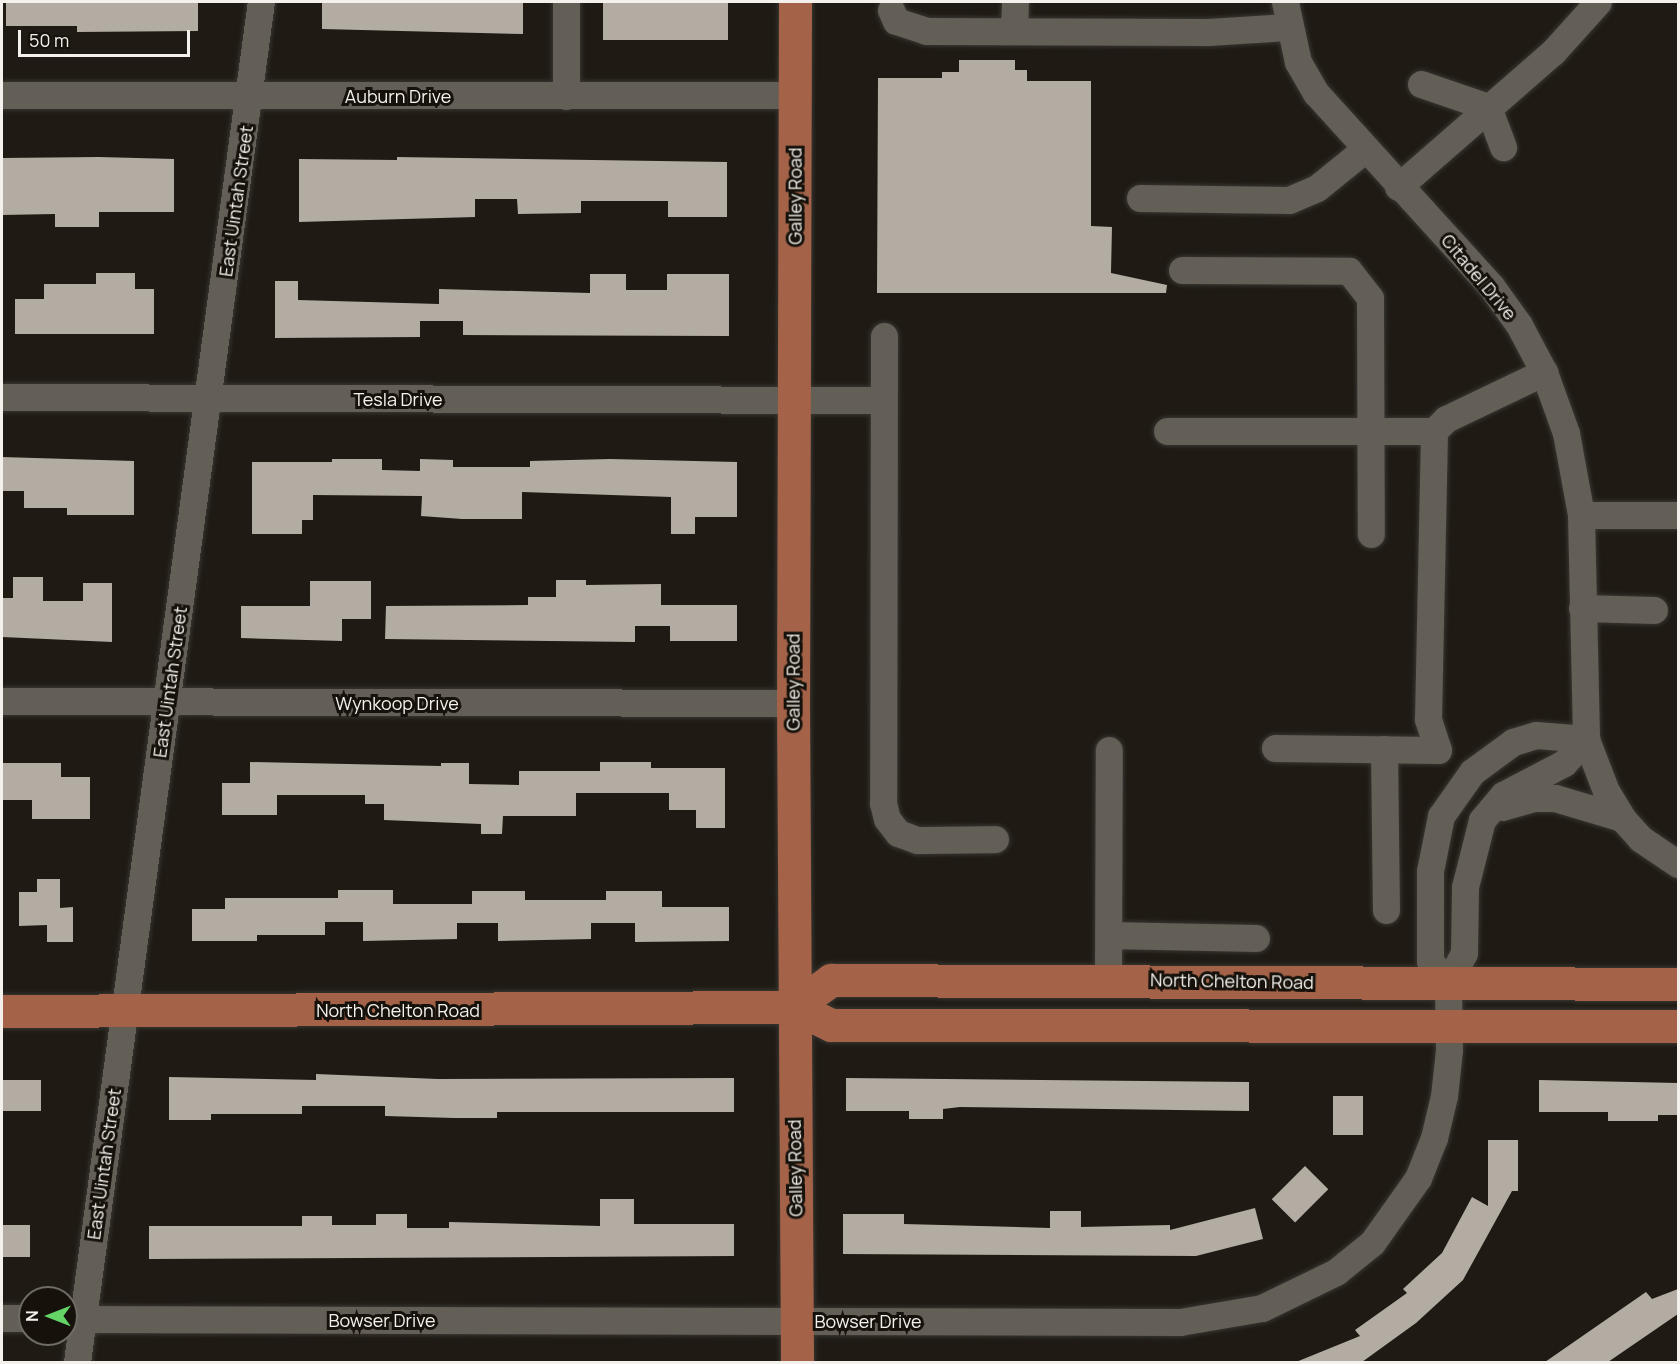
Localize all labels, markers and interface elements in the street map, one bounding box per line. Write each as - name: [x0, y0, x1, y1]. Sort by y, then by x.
- scale bar: [21, 18, 194, 56]
- text: 50 m: [29, 28, 69, 52]
- street label: Auburn Drive: [345, 85, 451, 107]
- street label: East Uintah Street: [215, 124, 257, 278]
- street label: Galley Road: [784, 147, 806, 245]
- street label: Citadel Drive: [1437, 230, 1521, 324]
- street label: Tesla Drive: [353, 388, 443, 410]
- street label: East Uintah Street: [149, 605, 191, 759]
- street label: Galley Road: [782, 633, 804, 731]
- street label: Wynkoop Drive: [335, 692, 459, 714]
- street label: North Chelton Road: [1150, 969, 1314, 993]
- street label: North Chelton Road: [316, 999, 480, 1021]
- street label: East Uintah Street: [83, 1087, 125, 1241]
- street label: Galley Road: [783, 1119, 807, 1217]
- north arrow: [18, 1286, 78, 1346]
- street label: Bowser Drive: [329, 1309, 435, 1331]
- text: N: [21, 1310, 43, 1322]
- street label: Bowser Drive: [815, 1310, 921, 1332]

